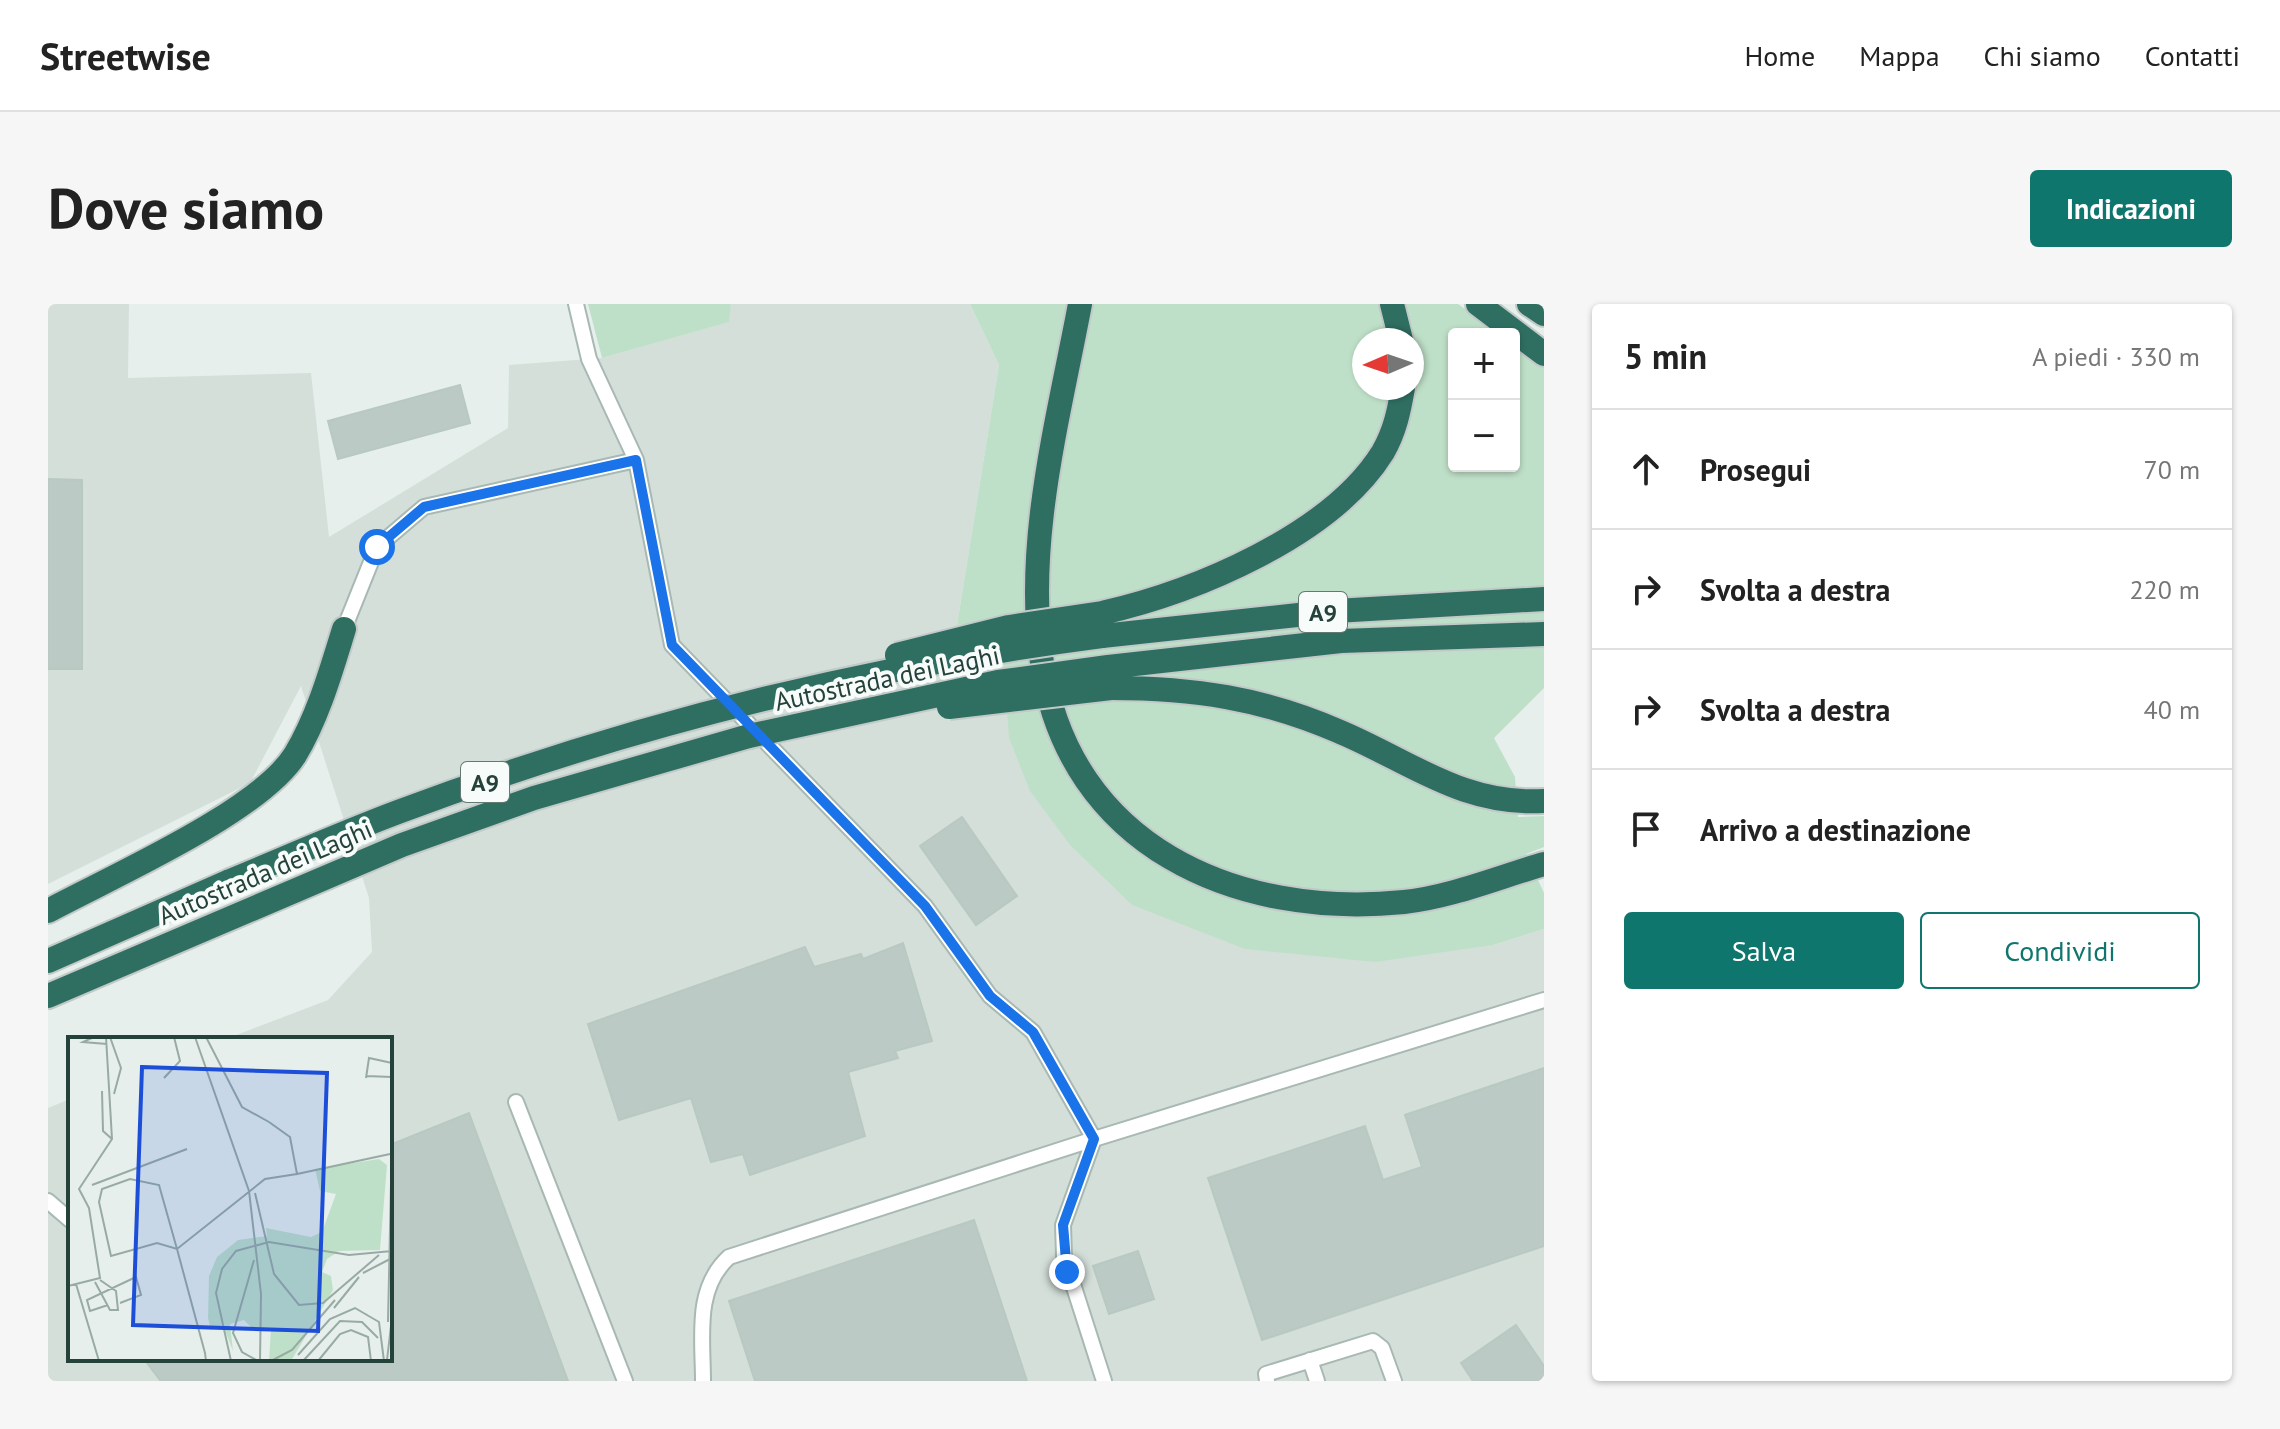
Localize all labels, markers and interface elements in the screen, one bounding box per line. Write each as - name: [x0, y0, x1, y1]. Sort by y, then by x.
- text: Streetwise: [40, 31, 211, 80]
- text: Home: [1745, 37, 1815, 74]
- text: Mappa: [1859, 37, 1940, 74]
- text: Chi siamo: [1984, 37, 2101, 74]
- text: Contatti: [2145, 37, 2240, 74]
- button: Indicazioni: [2030, 170, 2232, 247]
- text: Dove siamo: [48, 172, 324, 244]
- north arrow: [1352, 328, 1424, 400]
- map controls: [1448, 328, 1520, 472]
- button: +: [1448, 328, 1520, 400]
- text: 5 min: [1624, 334, 1707, 378]
- text: A piedi · 330 m: [2032, 340, 2200, 373]
- button: −: [1448, 400, 1520, 472]
- icon: ahead: [1624, 447, 1668, 491]
- text: Prosegui: [1700, 450, 1811, 489]
- text: 70 m: [2144, 453, 2200, 486]
- route start: [359, 529, 395, 565]
- icon: right: [1624, 567, 1668, 611]
- text: Svolta a destra: [1700, 570, 1890, 609]
- text: 220 m: [2129, 573, 2200, 606]
- road number: A9: [1299, 592, 1347, 632]
- street label: Autostrada dei Laghi: [772, 638, 1002, 718]
- icon: right: [1624, 687, 1668, 731]
- text: Svolta a destra: [1700, 690, 1890, 729]
- text: 40 m: [2144, 693, 2200, 726]
- road number: A9: [461, 762, 509, 802]
- icon: arrive: [1624, 807, 1668, 851]
- text: Arrivo a destinazione: [1700, 810, 1971, 849]
- street label: Autostrada dei Laghi: [153, 812, 377, 932]
- button: Salva: [1624, 912, 1904, 989]
- button: Condividi: [1920, 912, 2200, 989]
- inset map: [68, 1037, 392, 1361]
- route end: [1049, 1254, 1085, 1290]

